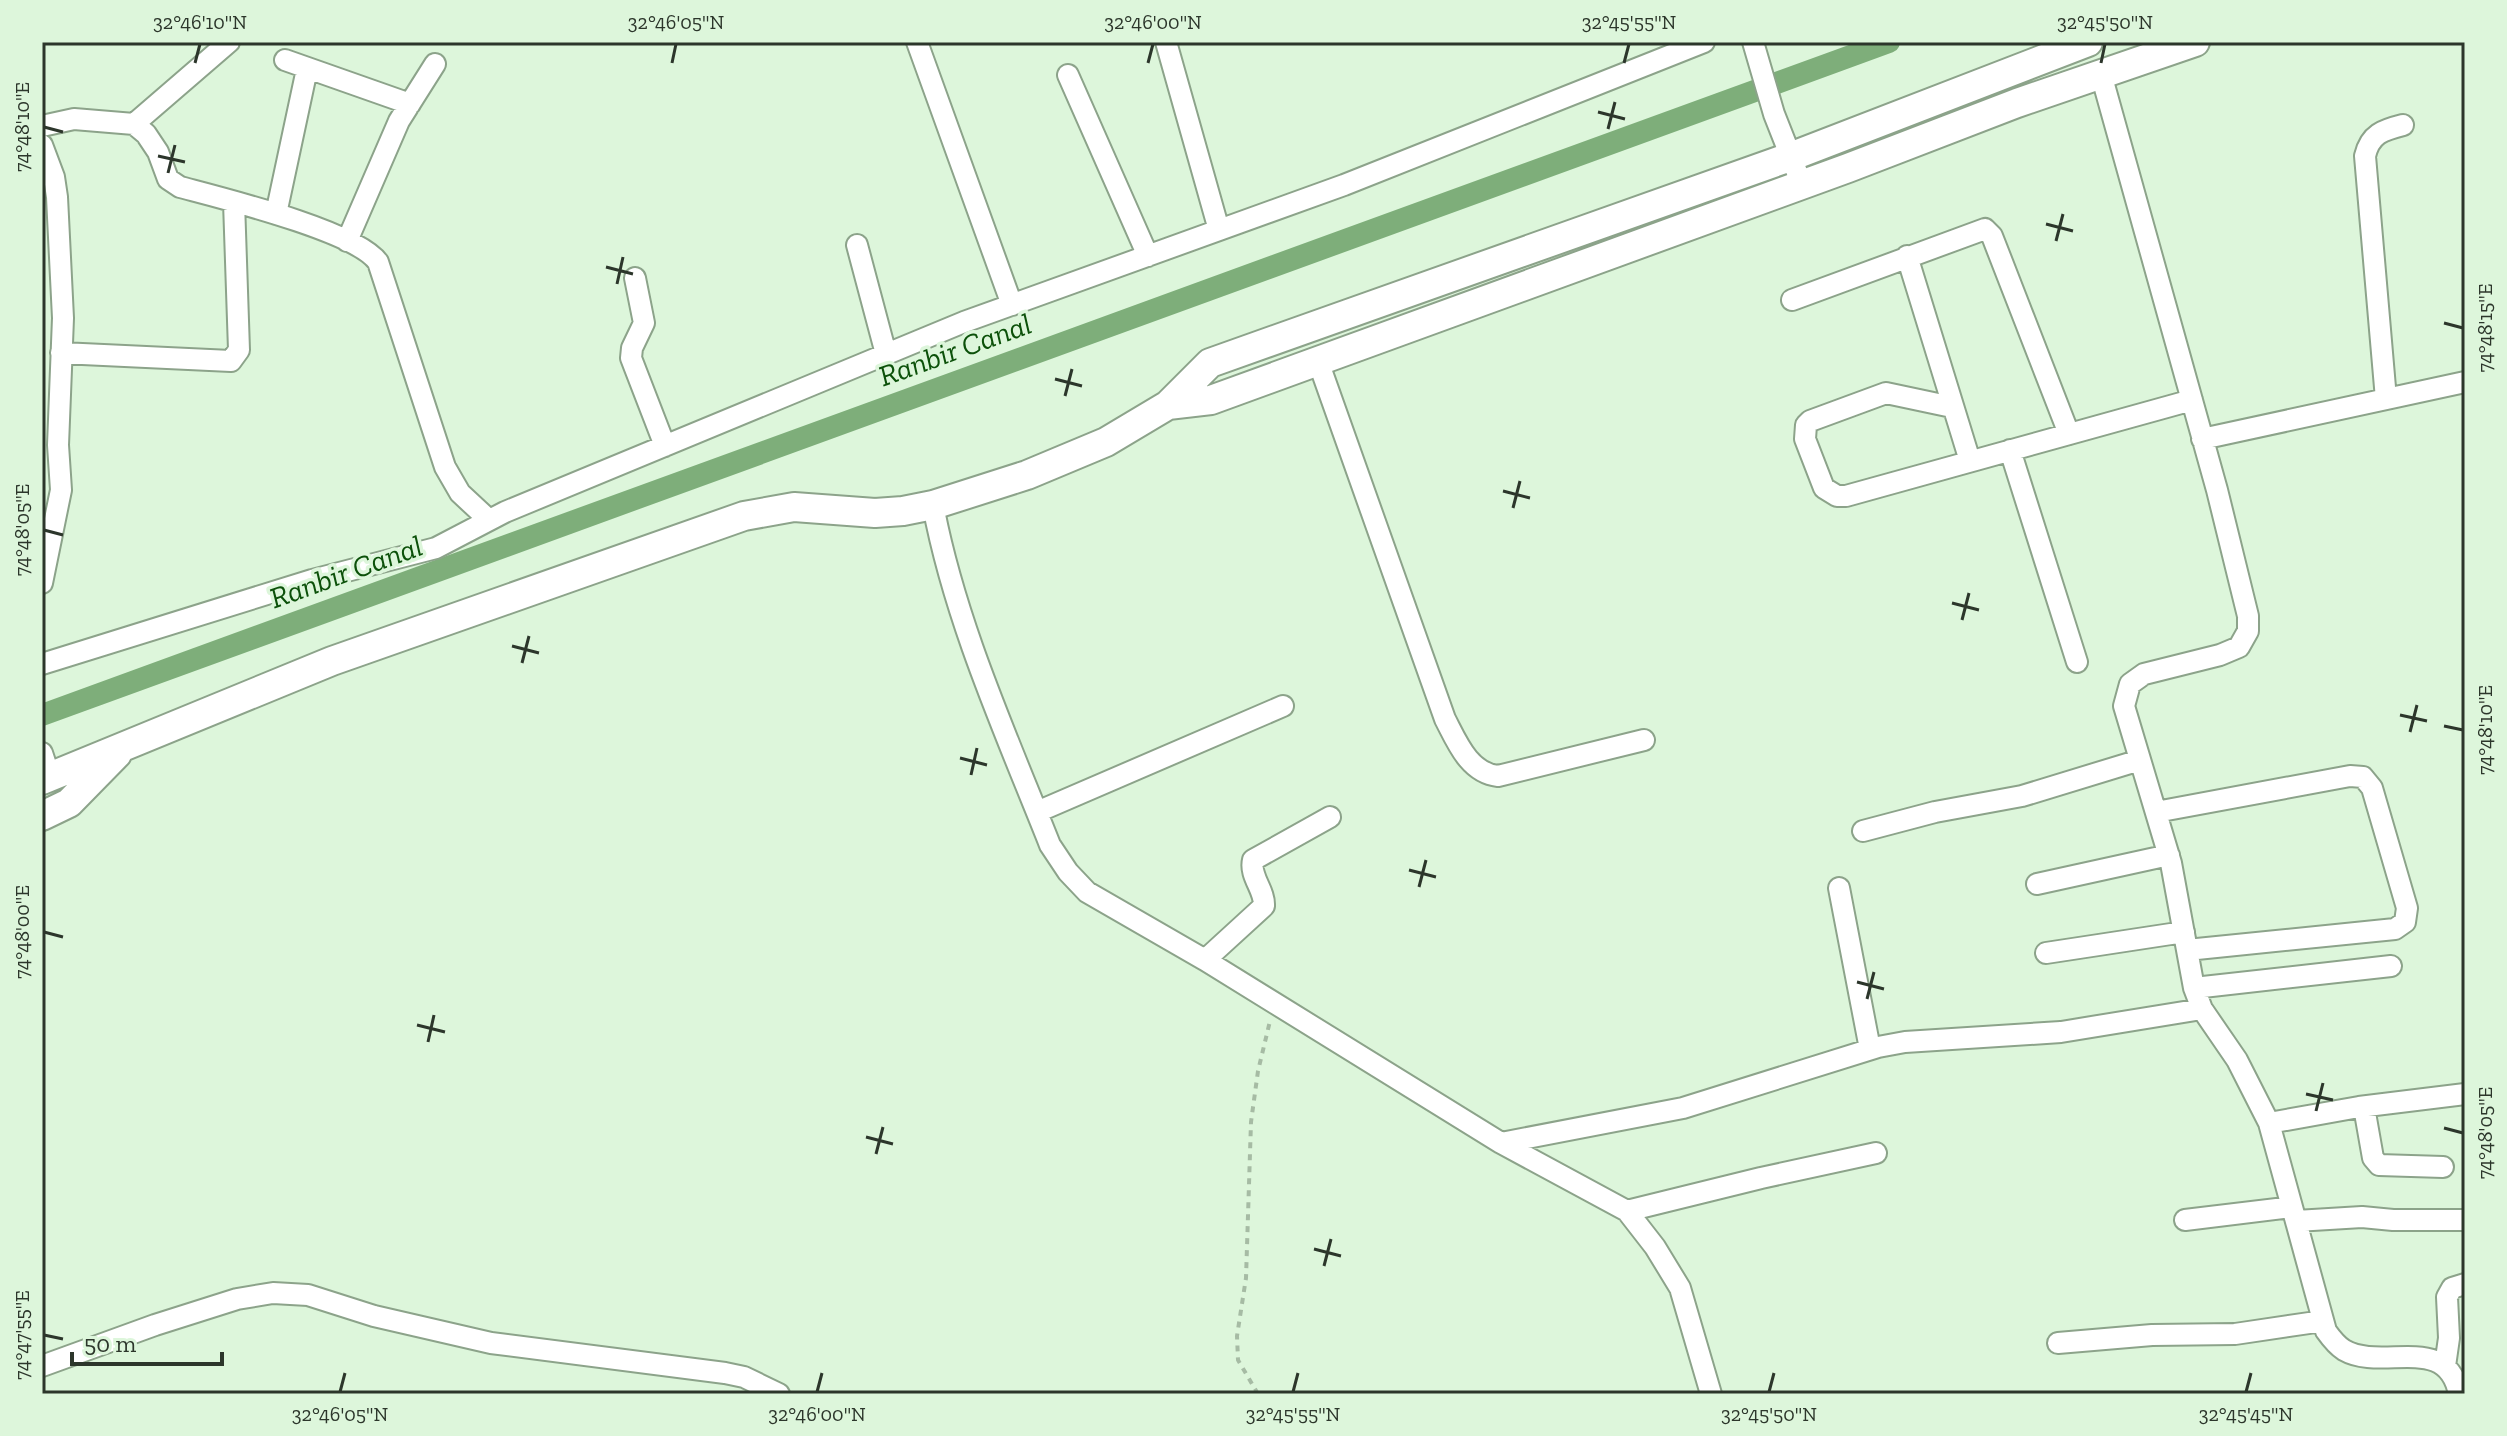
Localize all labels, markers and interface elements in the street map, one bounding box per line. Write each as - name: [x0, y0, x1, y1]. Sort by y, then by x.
- text: 32°46'10"N: [153, 10, 247, 34]
- text: 32°46'05"N: [628, 10, 724, 34]
- text: 32°46'00"N: [1104, 10, 1202, 34]
- text: 32°45'55"N: [1582, 10, 1677, 34]
- text: 32°45'50"N: [2057, 10, 2153, 34]
- text: 74°48'10"E: [10, 82, 34, 172]
- text: 74°48'15"E: [2473, 284, 2497, 372]
- water label: Ranbir Canal: [874, 306, 1036, 394]
- text: 74°48'05"E: [10, 484, 34, 576]
- water label: Ranbir Canal: [265, 528, 427, 616]
- text: 74°48'10"E: [2473, 685, 2497, 775]
- text: 74°48'00"E: [10, 885, 34, 979]
- text: 74°48'05"E: [2473, 1087, 2497, 1179]
- text: 74°47'55"E: [10, 1290, 34, 1380]
- scale bar: [72, 1316, 222, 1366]
- text: 50 m: [84, 1329, 137, 1358]
- text: 32°46'05"N: [292, 1402, 388, 1426]
- text: 32°46'00"N: [768, 1402, 866, 1426]
- text: 32°45'55"N: [1246, 1402, 1341, 1426]
- text: 32°45'50"N: [1721, 1402, 1817, 1426]
- text: 32°45'45"N: [2199, 1402, 2293, 1426]

